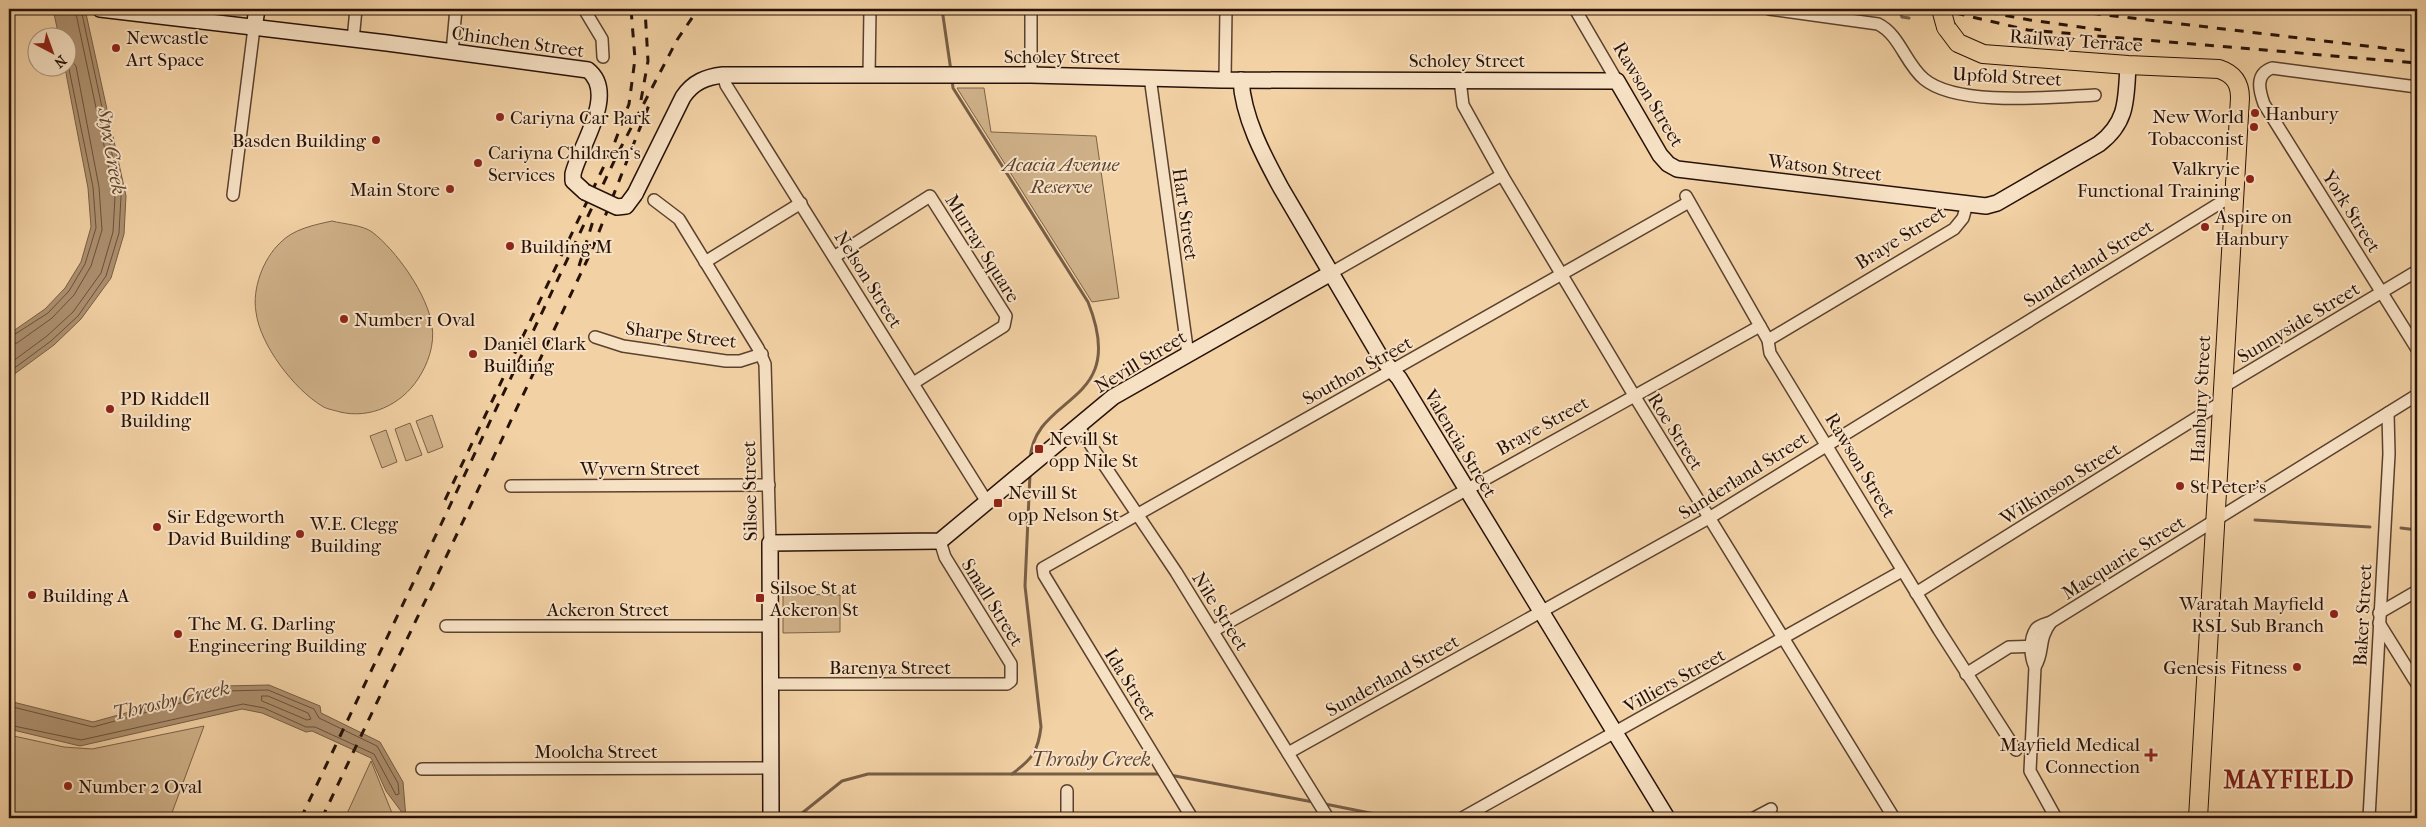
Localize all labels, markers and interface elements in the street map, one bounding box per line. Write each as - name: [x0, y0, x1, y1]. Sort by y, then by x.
- street label: Chinchen Street: [450, 22, 586, 62]
- street label: Railway Terrace: [2009, 25, 2143, 57]
- place label: Newcastle Art Space: [125, 27, 209, 71]
- north arrow: [28, 28, 78, 78]
- street label: Rawson Street: [1608, 38, 1688, 151]
- marker: Newcastle Art Space: [110, 42, 122, 54]
- street label: Scholey Street: [1004, 46, 1121, 68]
- street label: Scholey Street: [1409, 50, 1526, 72]
- text: N: [50, 52, 70, 72]
- street label: Upfold Street: [1951, 63, 2063, 91]
- place label: Hanbury: [2265, 103, 2339, 125]
- water label: Styx Creek: [92, 105, 130, 196]
- place label: New World Tobacconist: [2148, 106, 2245, 150]
- place label: Cariyna Car Park: [510, 107, 651, 129]
- marker: Hanbury: [2249, 107, 2261, 119]
- marker: Cariyna Car Park: [494, 111, 506, 123]
- marker: New World Tobacconist: [2248, 121, 2260, 133]
- place label: Basden Building: [232, 130, 367, 152]
- marker: Basden Building: [370, 134, 382, 146]
- place label: Cariyna Children‘s Services: [488, 142, 641, 186]
- street label: Watson Street: [1766, 150, 1883, 186]
- park label: Acacia Avenue Reserve: [1001, 154, 1121, 198]
- marker: Cariyna Children‘s Services: [472, 157, 484, 169]
- place label: Valkryie Functional Training: [2077, 158, 2241, 202]
- street label: York Street: [2317, 166, 2385, 257]
- street label: Hart Street: [1168, 167, 1202, 262]
- marker: Valkryie Functional Training: [2244, 173, 2256, 185]
- place label: Main Store: [350, 179, 440, 201]
- marker: Main Store: [444, 183, 456, 195]
- street label: Murray Square: [940, 190, 1024, 307]
- street label: Braye Street: [1851, 201, 1950, 274]
- place label: Aspire on Hanbury: [2214, 206, 2292, 250]
- street label: Sunderland Street: [2020, 215, 2158, 313]
- marker: Aspire on Hanbury: [2199, 221, 2211, 233]
- street label: Nelson Street: [830, 227, 907, 332]
- place label: Building M: [520, 236, 612, 258]
- marker: Building M: [504, 240, 516, 252]
- street label: Sunnyside Street: [2233, 278, 2364, 368]
- place label: Number 1 Oval: [354, 309, 475, 331]
- marker: Number 1 Oval: [338, 313, 350, 325]
- street label: Sharpe Street: [624, 317, 738, 353]
- street label: Nevill Street: [1091, 326, 1191, 398]
- street label: Southon Street: [1299, 332, 1416, 410]
- place label: Daniel Clark Building: [483, 333, 586, 377]
- street label: Hanbury Street: [2187, 334, 2215, 463]
- marker: Daniel Clark Building: [467, 348, 479, 360]
- street label: Valencia Street: [1419, 385, 1501, 502]
- place label: PD Riddell Building: [120, 388, 210, 432]
- street label: Roe Street: [1643, 389, 1708, 474]
- street label: Braye Street: [1492, 391, 1593, 460]
- marker: PD Riddell Building: [104, 403, 116, 415]
- street label: Rawson Street: [1820, 409, 1900, 522]
- street label: Sunderland Street: [1675, 427, 1813, 525]
- place label: Nevill St opp Nile St: [1049, 428, 1139, 472]
- street label: Wilkinson Street: [1995, 438, 2125, 530]
- street label: Silsoe Street: [738, 440, 762, 542]
- marker: Nevill St opp Nile St: [1033, 443, 1045, 455]
- street label: Wyvern Street: [579, 458, 700, 480]
- place label: St Peter’s: [2190, 476, 2266, 498]
- marker: St Peter’s: [2174, 480, 2186, 492]
- place label: Nevill St opp Nelson St: [1008, 482, 1119, 526]
- marker: Nevill St opp Nelson St: [992, 497, 1004, 509]
- place label: Sir Edgeworth David Building: [167, 506, 291, 550]
- street label: Macquarie Street: [2058, 511, 2189, 605]
- place label: W.E. Clegg Building: [309, 513, 399, 557]
- marker: Sir Edgeworth David Building: [151, 521, 163, 533]
- marker: W.E. Clegg Building: [294, 528, 306, 540]
- street label: Small Street: [957, 555, 1028, 651]
- street label: Baker Street: [2349, 563, 2377, 667]
- street label: Nile Street: [1187, 568, 1253, 655]
- place label: Silsoe St at Ackeron St: [769, 577, 859, 621]
- place label: Building A: [42, 585, 130, 607]
- marker: Building A: [26, 589, 38, 601]
- marker: Silsoe St at Ackeron St: [754, 592, 766, 604]
- place label: Waratah Mayfield RSL Sub Branch: [2178, 593, 2325, 637]
- street label: Ackeron Street: [546, 599, 669, 621]
- marker: Waratah Mayfield RSL Sub Branch: [2328, 608, 2340, 620]
- place label: The M. G. Darling Engineering Building: [188, 613, 367, 657]
- marker: The M. G. Darling Engineering Building: [172, 628, 184, 640]
- street label: Sunderland Street: [1322, 630, 1463, 722]
- street label: Villiers Street: [1619, 644, 1729, 718]
- street label: Ida Street: [1099, 645, 1161, 725]
- street label: Barenya Street: [829, 657, 951, 679]
- place label: Genesis Fitness: [2163, 657, 2287, 679]
- marker: Genesis Fitness: [2291, 661, 2303, 673]
- water label: Throsby Creek: [110, 676, 232, 725]
- place label: Mayfield Medical Connection: [2000, 734, 2140, 778]
- street label: Moolcha Street: [534, 741, 658, 763]
- water label: Throsby Creek: [1031, 748, 1151, 771]
- marker: Mayfield Medical Connection: [2144, 748, 2158, 762]
- district label: MAYFIELD: [2223, 766, 2355, 794]
- place label: Number 2 Oval: [78, 776, 202, 798]
- marker: Number 2 Oval: [62, 780, 74, 792]

